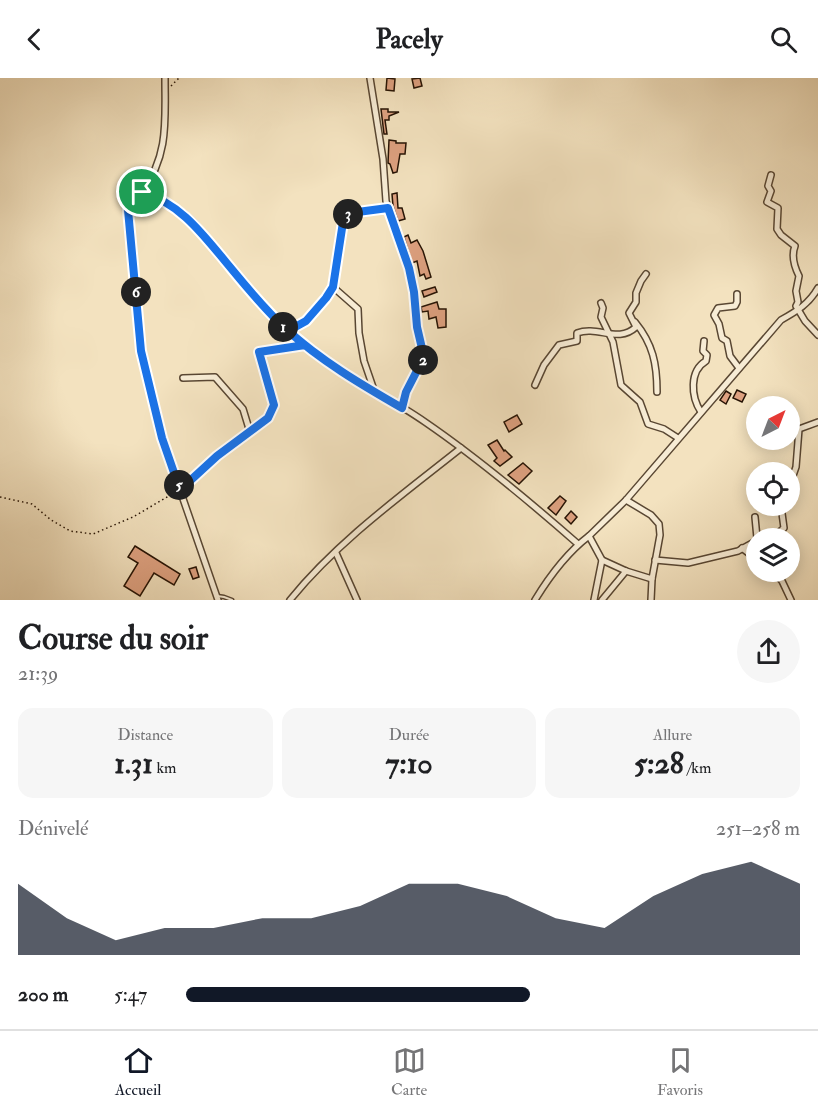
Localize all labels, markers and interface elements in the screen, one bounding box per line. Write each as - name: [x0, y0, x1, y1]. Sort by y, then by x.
- icon: back: [18, 23, 51, 56]
- text: Pacely: [375, 23, 443, 56]
- icon: search: [767, 23, 800, 56]
- pin: [116, 166, 167, 217]
- icon: arrive: [125, 175, 158, 208]
- pin: 3: [333, 199, 363, 229]
- text: 3: [345, 204, 351, 224]
- pin: 6: [121, 277, 151, 307]
- text: 6: [132, 282, 140, 302]
- pin: 1: [268, 312, 298, 342]
- text: 1: [280, 317, 286, 337]
- pin: 2: [408, 345, 438, 375]
- text: 2: [419, 350, 427, 370]
- north arrow: [746, 396, 800, 450]
- map controls: [746, 396, 800, 582]
- button: locate: [746, 462, 800, 516]
- pin: 5: [164, 470, 194, 500]
- text: 5: [175, 475, 183, 495]
- button: layers: [746, 528, 800, 582]
- text: Course du soir: [18, 618, 208, 659]
- button: share: [737, 620, 800, 683]
- text: 21:39: [18, 661, 58, 686]
- text: Distance: [117, 725, 173, 745]
- text: Durée: [389, 725, 429, 745]
- text: Allure: [653, 725, 692, 745]
- text: 1.31: [114, 745, 153, 782]
- text: 7:10: [385, 745, 433, 782]
- text: 5:28: [634, 745, 684, 782]
- text: km: [153, 758, 176, 778]
- text: /km: [684, 758, 711, 778]
- text: Dénivelé: [18, 816, 88, 841]
- text: 251–258 m: [716, 816, 800, 841]
- text: 200 m: [18, 982, 68, 1007]
- text: 5:47: [114, 982, 147, 1007]
- tab: Accueil: [115, 1044, 161, 1100]
- tab: Carte: [391, 1044, 427, 1100]
- tab: Favoris: [657, 1044, 703, 1100]

